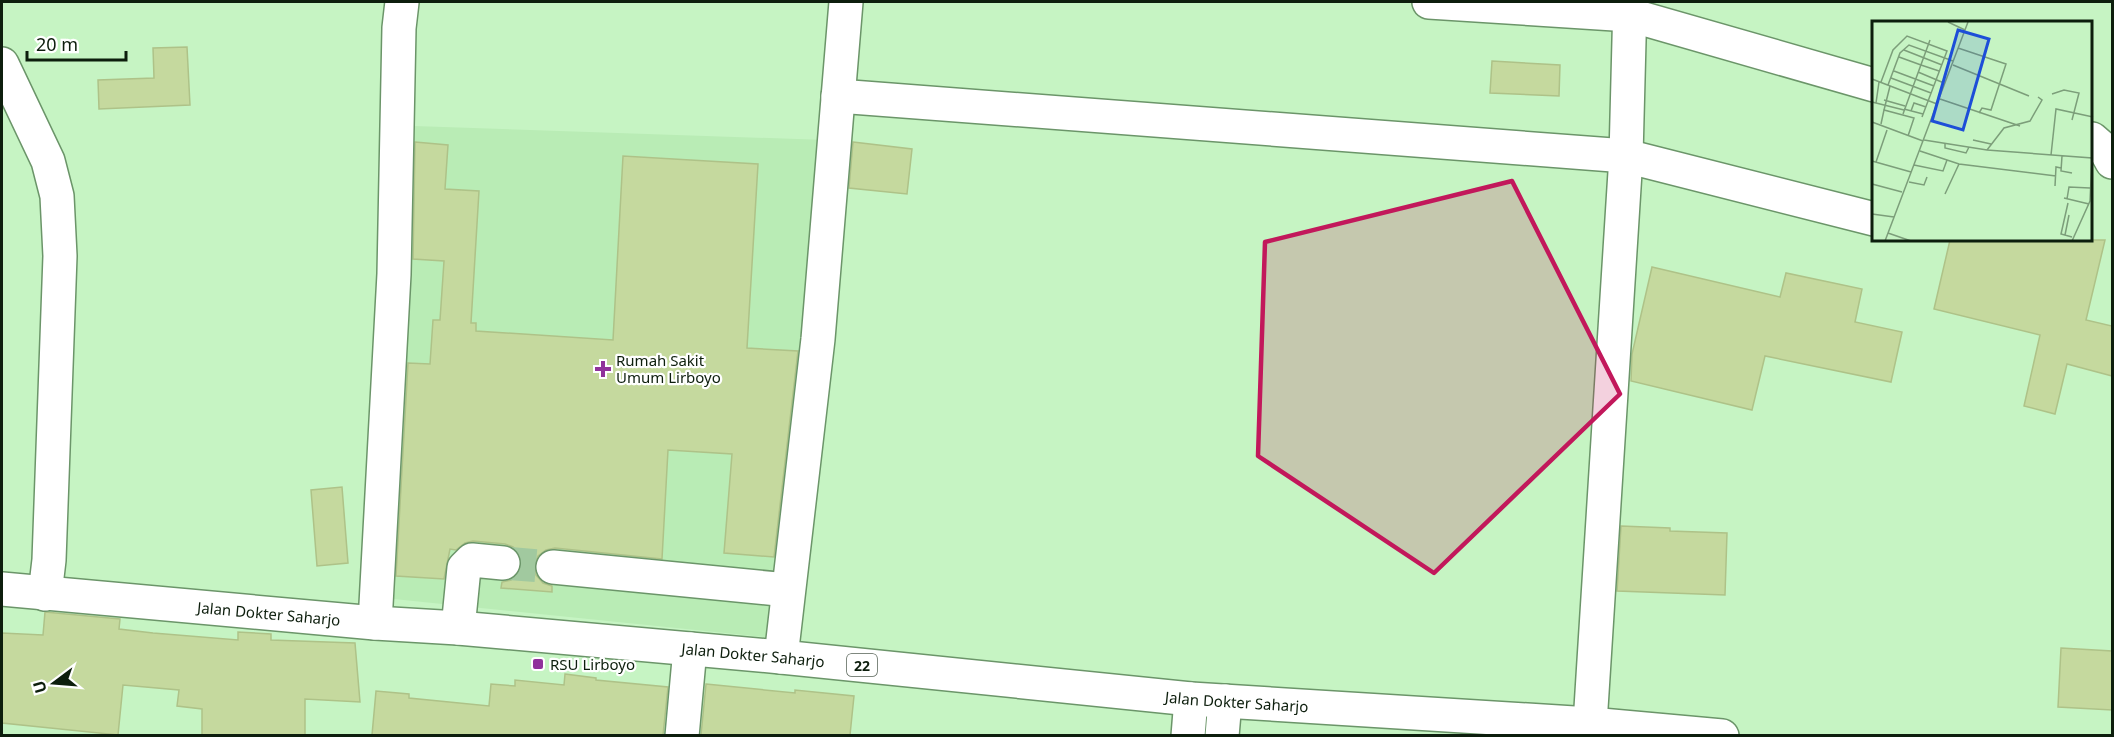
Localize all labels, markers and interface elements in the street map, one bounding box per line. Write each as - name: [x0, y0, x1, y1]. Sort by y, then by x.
- inset map: [1872, 21, 2093, 242]
- scale bar: [27, 24, 126, 62]
- text: 20 m: [36, 32, 78, 56]
- place label: Rumah Sakit Umum Lirboyo: [616, 350, 721, 387]
- marker: Rumah Sakit Umum Lirboyo: [594, 360, 612, 378]
- street label: Jalan Dokter Saharjo: [194, 597, 341, 630]
- street label: Jalan Dokter Saharjo: [679, 638, 826, 671]
- north arrow: [24, 653, 84, 713]
- place label: RSU Lirboyo: [550, 654, 635, 674]
- road number: 22: [847, 654, 877, 676]
- marker: RSU Lirboyo: [531, 657, 545, 671]
- text: U: [27, 678, 52, 696]
- street label: Jalan Dokter Saharjo: [1162, 686, 1309, 716]

